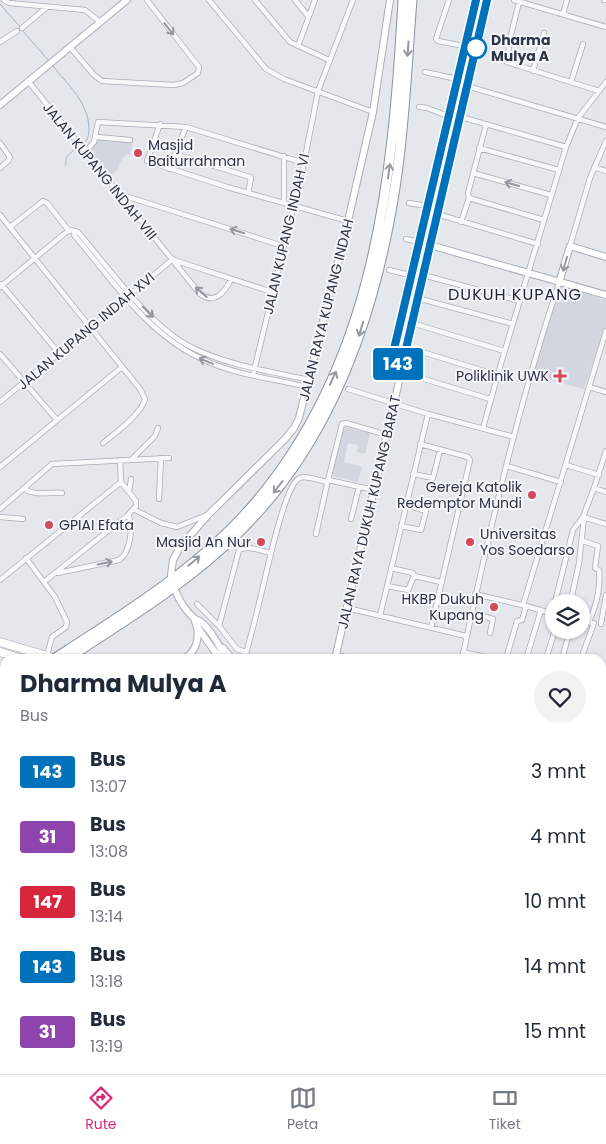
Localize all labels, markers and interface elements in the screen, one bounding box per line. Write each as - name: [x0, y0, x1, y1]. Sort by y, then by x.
- one-way arrow: [163, 22, 174, 35]
- place label: Dharma Mulya A: [491, 30, 550, 66]
- marker: Dharma Mulya A: [465, 37, 487, 59]
- one-way arrow: [403, 40, 413, 56]
- street label: JALAN KUPANG INDAH VIII: [38, 98, 162, 244]
- place label: Masjid Baiturrahman: [148, 135, 245, 171]
- marker: Masjid Baiturrahman: [132, 147, 144, 159]
- street label: JALAN KUPANG INDAH VI: [258, 151, 314, 317]
- one-way arrow: [384, 164, 394, 180]
- one-way arrow: [504, 178, 520, 188]
- street label: JALAN RAYA KUPANG INDAH: [294, 217, 358, 403]
- one-way arrow: [229, 226, 245, 235]
- one-way arrow: [559, 256, 569, 272]
- street label: JALAN KUPANG INDAH XVI: [13, 268, 159, 394]
- district label: DUKUH KUPANG: [448, 283, 582, 306]
- one-way arrow: [194, 287, 207, 298]
- one-way arrow: [142, 306, 154, 318]
- one-way arrow: [356, 320, 366, 336]
- line badge: 143: [369, 348, 427, 380]
- text: 143: [383, 351, 413, 376]
- one-way arrow: [199, 356, 214, 366]
- place label: Poliklinik UWK: [456, 366, 550, 386]
- marker: Poliklinik UWK: [553, 369, 567, 383]
- one-way arrow: [329, 371, 339, 386]
- street label: JALAN RAYA DUKUH KUPANG BARAT: [332, 393, 406, 631]
- place label: Gereja Katolik Redemptor Mundi: [397, 477, 523, 513]
- one-way arrow: [273, 480, 283, 494]
- marker: Gereja Katolik Redemptor Mundi: [526, 489, 538, 501]
- place label: GPIAI Efata: [59, 515, 134, 535]
- marker: GPIAI Efata: [43, 519, 55, 531]
- place label: Universitas Yos Soedarso: [480, 524, 574, 560]
- place label: Masjid An Nur: [156, 532, 251, 552]
- marker: Masjid An Nur: [255, 536, 267, 548]
- marker: Universitas Yos Soedarso: [464, 536, 476, 548]
- one-way arrow: [187, 556, 200, 567]
- one-way arrow: [96, 558, 112, 567]
- place label: HKBP Dukuh Kupang: [402, 589, 484, 625]
- map controls: [545, 594, 590, 639]
- button: layers: [545, 594, 590, 639]
- marker: HKBP Dukuh Kupang: [488, 601, 500, 613]
- text: Dharma Mulya A: [20, 667, 227, 700]
- button: heart: [534, 671, 586, 723]
- text: Bus: [20, 704, 48, 727]
- text: Bus: [90, 746, 126, 773]
- text: 3 mnt: [531, 758, 586, 785]
- text: 143: [33, 759, 62, 784]
- text: 13:07: [90, 775, 127, 798]
- text: Bus: [90, 811, 126, 838]
- text: 4 mnt: [530, 823, 586, 850]
- text: 31: [39, 824, 56, 849]
- text: 13:08: [90, 840, 128, 863]
- text: Bus: [90, 876, 126, 903]
- text: 10 mnt: [524, 888, 586, 915]
- text: 147: [33, 889, 62, 914]
- text: 13:14: [90, 905, 123, 928]
- text: Bus: [90, 941, 126, 968]
- text: 14 mnt: [524, 953, 586, 980]
- text: 143: [33, 954, 62, 979]
- text: 13:18: [90, 970, 123, 993]
- text: Bus: [90, 1006, 126, 1033]
- text: 15 mnt: [524, 1018, 586, 1045]
- text: 31: [39, 1019, 56, 1044]
- text: 13:19: [90, 1035, 123, 1058]
- tab: Rute: [85, 1084, 116, 1135]
- tab: Peta: [287, 1084, 318, 1135]
- tab: Tiket: [489, 1084, 521, 1135]

